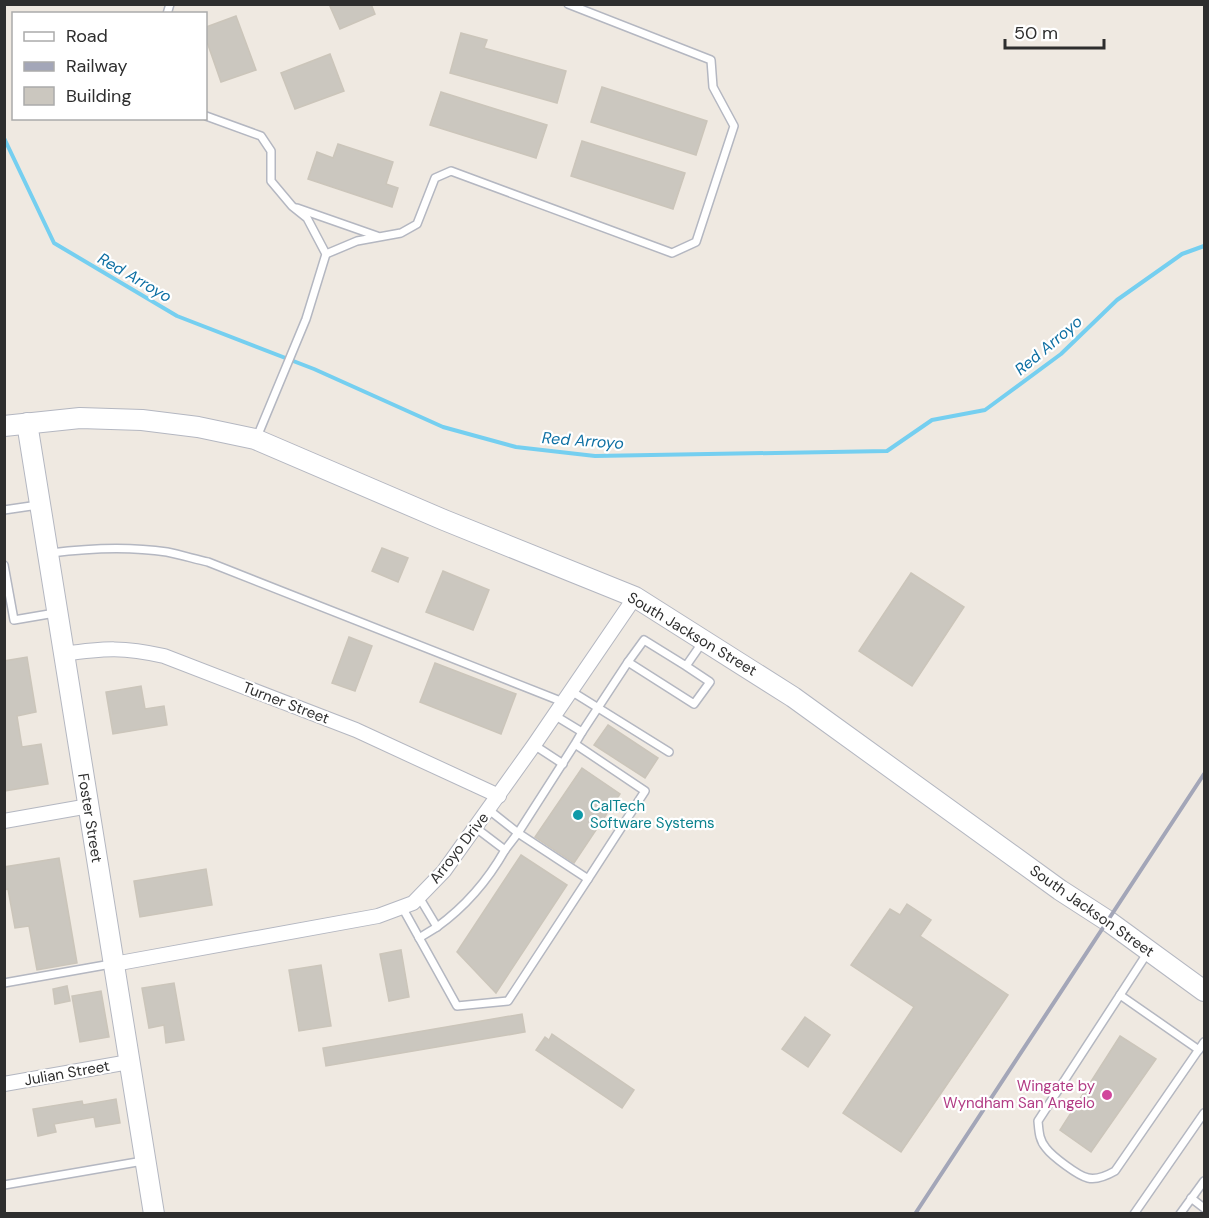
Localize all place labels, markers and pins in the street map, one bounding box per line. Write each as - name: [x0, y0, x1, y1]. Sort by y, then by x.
- place label: CalTech Software Systems: [590, 796, 715, 833]
- marker: CalTech Software Systems: [571, 808, 585, 822]
- place label: Wingate by Wyndham San Angelo: [943, 1076, 1096, 1113]
- marker: Wingate by Wyndham San Angelo: [1100, 1088, 1114, 1102]

